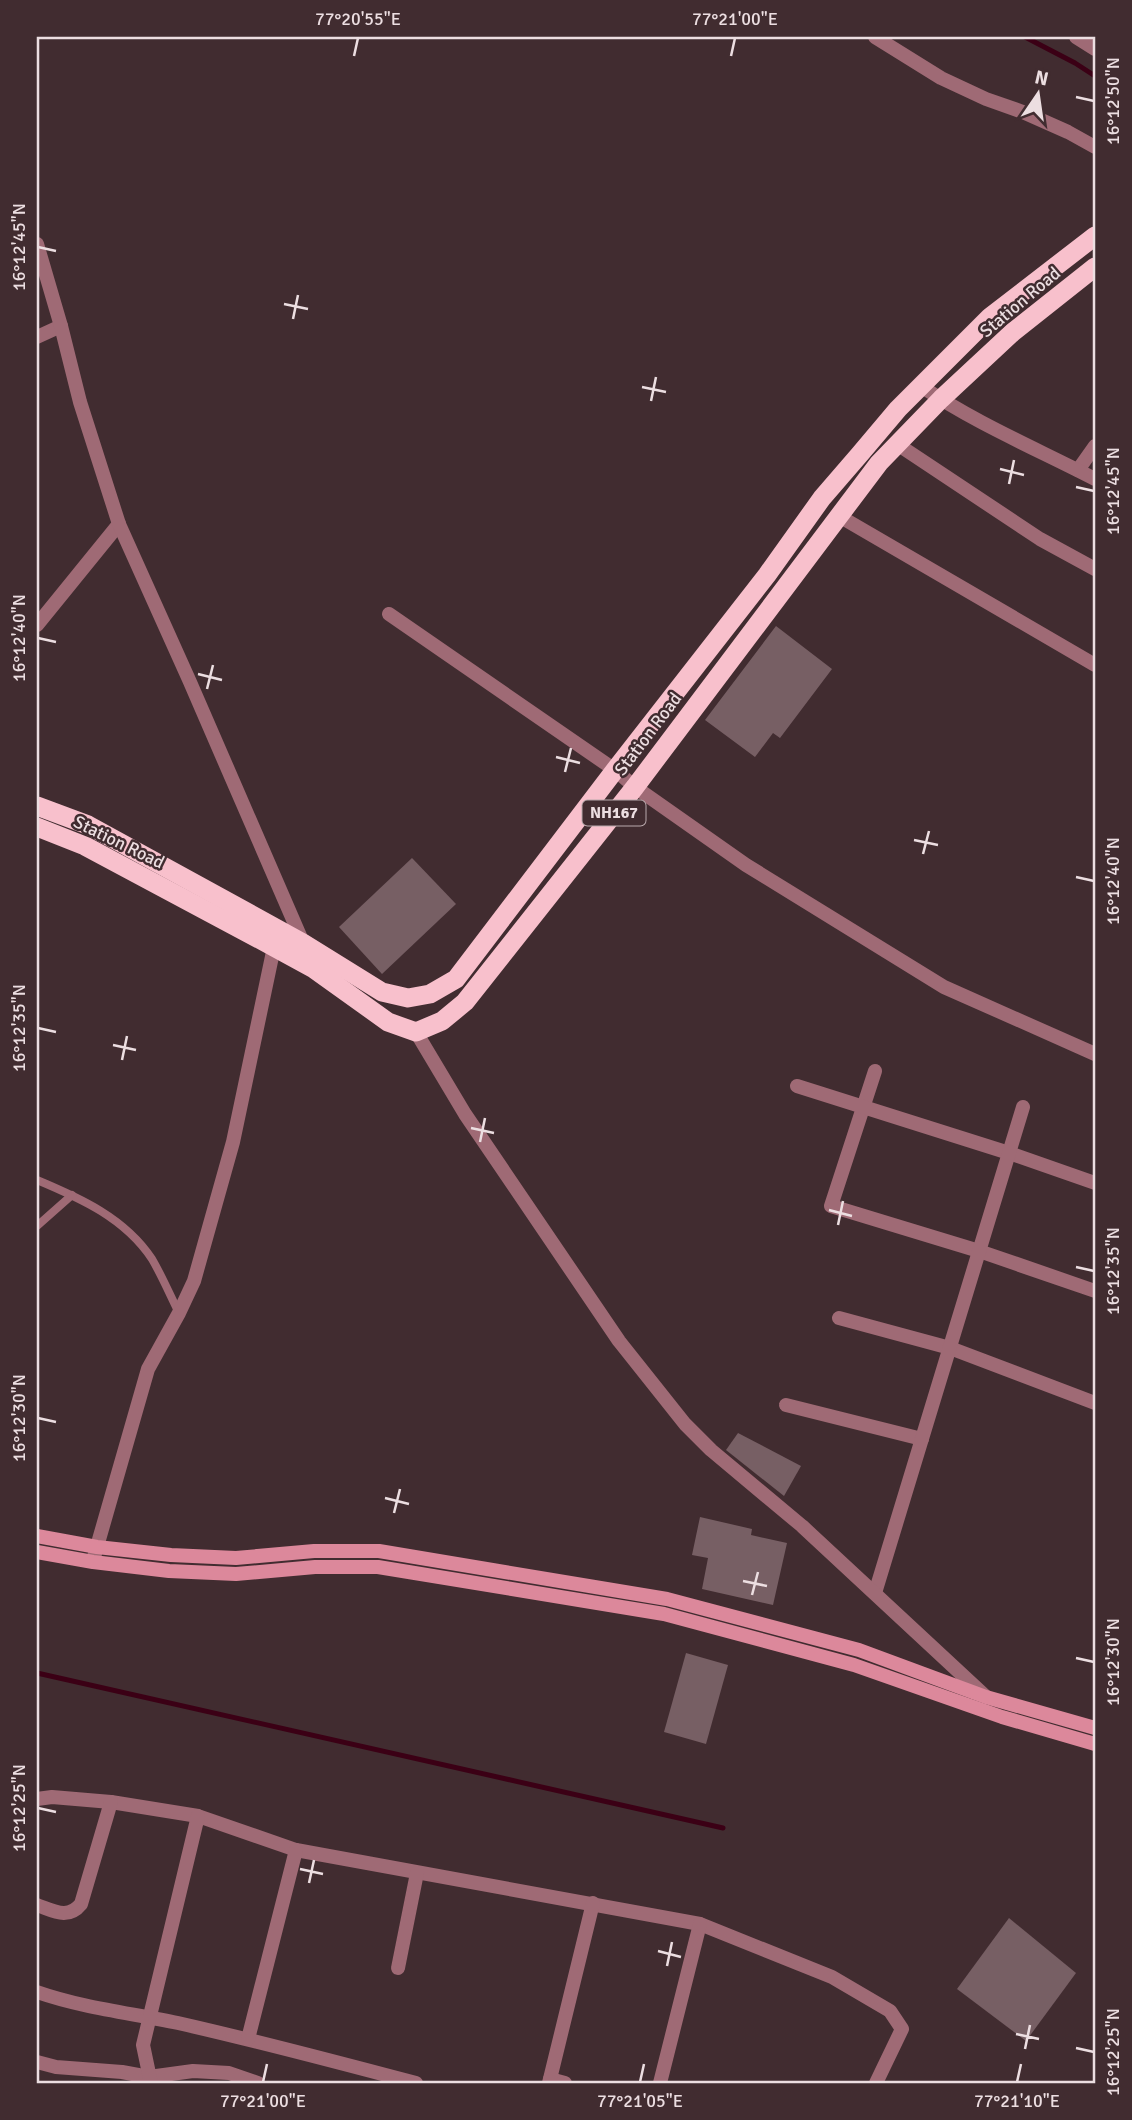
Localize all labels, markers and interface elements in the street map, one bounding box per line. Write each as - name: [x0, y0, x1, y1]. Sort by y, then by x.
- text: 77°20'55"E: [315, 8, 401, 30]
- text: 77°21'00"E: [692, 8, 778, 30]
- text: 16°12'50"N: [1102, 57, 1124, 145]
- north arrow: [1002, 60, 1072, 130]
- text: N: [1032, 65, 1051, 92]
- text: 16°12'45"N: [8, 203, 30, 291]
- street label: Station Road: [975, 262, 1065, 342]
- text: 16°12'45"N: [1102, 447, 1124, 535]
- text: 16°12'40"N: [8, 594, 30, 682]
- street label: Station Road: [610, 688, 686, 780]
- road number: NH167: [582, 800, 646, 826]
- street label: Station Road: [70, 811, 168, 873]
- text: 16°12'40"N: [1102, 837, 1124, 925]
- text: 16°12'35"N: [8, 984, 30, 1072]
- text: 16°12'35"N: [1102, 1227, 1124, 1315]
- text: 16°12'30"N: [8, 1374, 30, 1462]
- text: 16°12'30"N: [1102, 1618, 1124, 1706]
- text: 16°12'25"N: [8, 1764, 30, 1852]
- text: 16°12'25"N: [1102, 2008, 1124, 2096]
- text: 77°21'00"E: [220, 2090, 306, 2112]
- text: 77°21'05"E: [597, 2090, 683, 2112]
- text: 77°21'10"E: [974, 2090, 1060, 2112]

